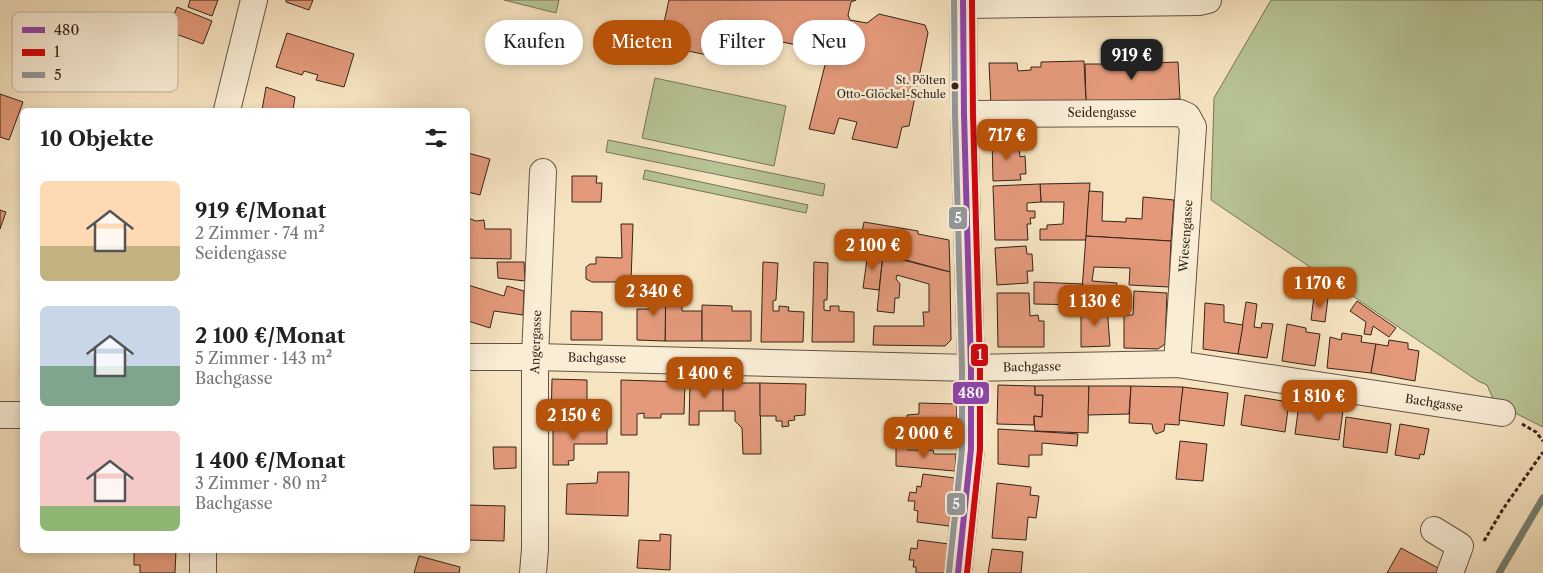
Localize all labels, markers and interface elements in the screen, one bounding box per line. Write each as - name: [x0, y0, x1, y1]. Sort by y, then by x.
- legend: [12, 12, 178, 92]
- chip: Kaufen: [485, 20, 583, 65]
- chip: Mieten: [593, 20, 691, 65]
- chip: Filter: [701, 20, 783, 65]
- chip: Neu: [793, 20, 865, 65]
- text: 480: [54, 21, 79, 39]
- pin: 919 €: [1097, 38, 1167, 81]
- text: 1: [54, 43, 60, 61]
- text: 919 €: [1112, 45, 1152, 65]
- text: 5: [54, 66, 62, 84]
- place label: St. Pölten Otto-Glöckel-Schule: [837, 73, 946, 101]
- marker: St. Pölten Otto-Glöckel-Schule: [950, 81, 960, 91]
- street label: Seidengasse: [1068, 105, 1137, 120]
- pin: 717 €: [972, 119, 1042, 161]
- icon: filters: [422, 124, 450, 152]
- text: 717 €: [988, 125, 1026, 145]
- text: 10 Objekte: [40, 126, 154, 151]
- text: 919 €/Monat: [195, 198, 326, 223]
- street label: Wiesengasse: [1175, 199, 1196, 274]
- icon: home: [80, 201, 140, 261]
- line badge: 5: [948, 206, 968, 230]
- text: 5: [954, 209, 962, 227]
- text: 2 Zimmer · 74 m²: [195, 223, 325, 243]
- pin: 2 100 €: [827, 228, 919, 271]
- text: 2 100 €: [845, 235, 901, 255]
- text: Seidengasse: [195, 243, 287, 263]
- pin: 1 170 €: [1274, 266, 1366, 309]
- text: 1 170 €: [1294, 273, 1346, 293]
- pin: 2 340 €: [608, 274, 700, 317]
- text: 2 340 €: [626, 281, 682, 301]
- pin: 1 130 €: [1049, 284, 1141, 327]
- text: 1 130 €: [1069, 291, 1121, 311]
- street label: Angergasse: [527, 309, 544, 375]
- text: 2 100 €/Monat: [195, 323, 345, 348]
- icon: home: [80, 326, 140, 386]
- line badge: 1: [970, 343, 989, 367]
- text: 1: [977, 346, 984, 364]
- text: 5 Zimmer · 143 m²: [195, 348, 332, 368]
- street label: Bachgasse: [568, 349, 627, 366]
- pin: 1 400 €: [659, 356, 751, 399]
- street label: Bachgasse: [1003, 358, 1062, 375]
- text: 1 400 €: [677, 363, 733, 383]
- text: Bachgasse: [195, 368, 273, 388]
- pin: 1 810 €: [1273, 380, 1365, 422]
- line badge: 480: [952, 381, 990, 405]
- text: 480: [958, 384, 984, 402]
- text: 1 810 €: [1293, 386, 1345, 406]
- street label: Bachgasse: [1404, 391, 1464, 415]
- pin: 2 150 €: [528, 398, 620, 441]
- text: 2 150 €: [547, 405, 601, 425]
- pin: 2 000 €: [878, 416, 970, 459]
- text: 2 000 €: [895, 423, 953, 443]
- text: 1 400 €/Monat: [195, 448, 346, 473]
- icon: home: [80, 451, 140, 511]
- text: 3 Zimmer · 80 m²: [195, 473, 327, 493]
- line badge: 5: [946, 492, 966, 516]
- text: Bachgasse: [195, 493, 273, 513]
- text: 5: [952, 495, 960, 513]

